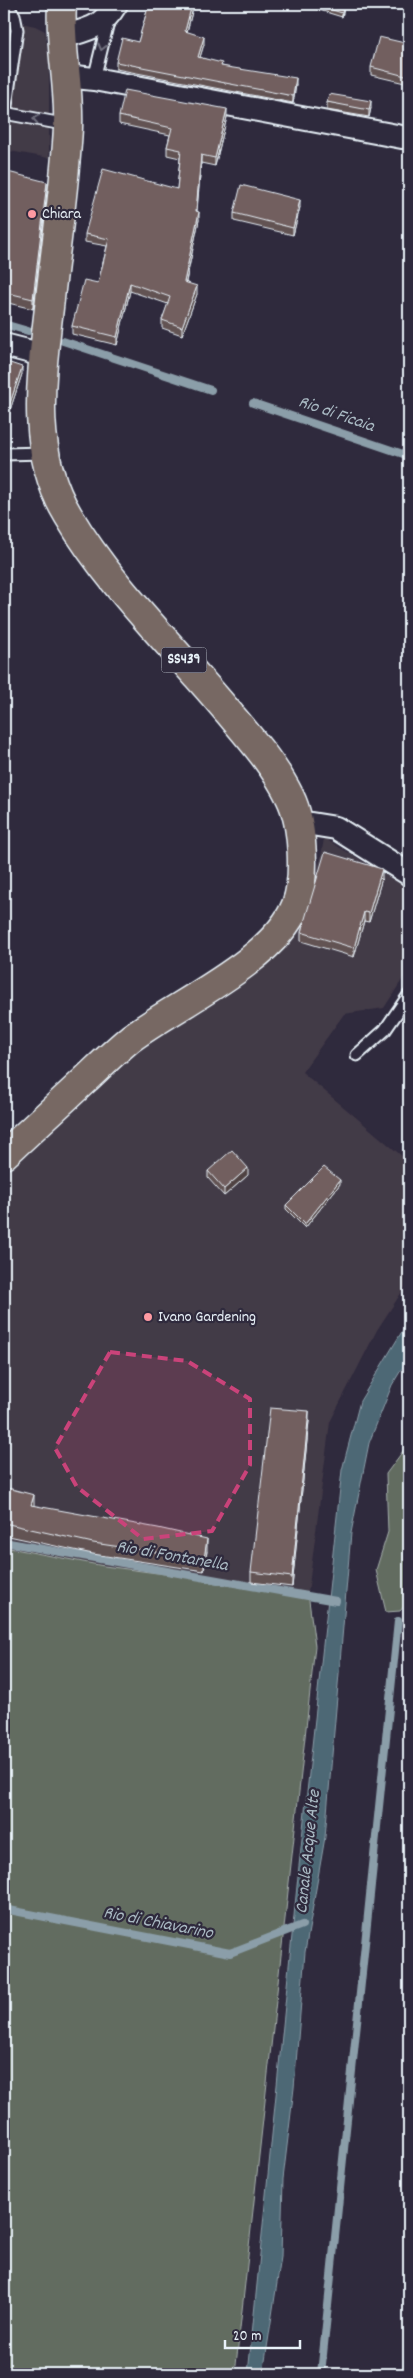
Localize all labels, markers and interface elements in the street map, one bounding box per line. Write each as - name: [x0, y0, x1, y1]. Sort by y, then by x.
- one-way arrow: [97, 42, 108, 51]
- one-way arrow: [32, 114, 40, 124]
- place label: Chiara: [42, 203, 82, 226]
- marker: Chiara: [26, 208, 38, 220]
- water label: Rio di Ficaia: [295, 390, 379, 440]
- road number: SS439: [162, 648, 206, 672]
- place label: Ivano Gardening: [158, 1306, 256, 1329]
- marker: Ivano Gardening: [142, 1311, 154, 1323]
- water label: Rio di Fontanella: [114, 1535, 231, 1579]
- water label: Canale Acque Alte: [290, 1788, 328, 1915]
- water label: Rio di Chiavarino: [101, 1901, 216, 1947]
- scale bar: [225, 2318, 300, 2350]
- text: 20 m: [233, 2326, 261, 2348]

